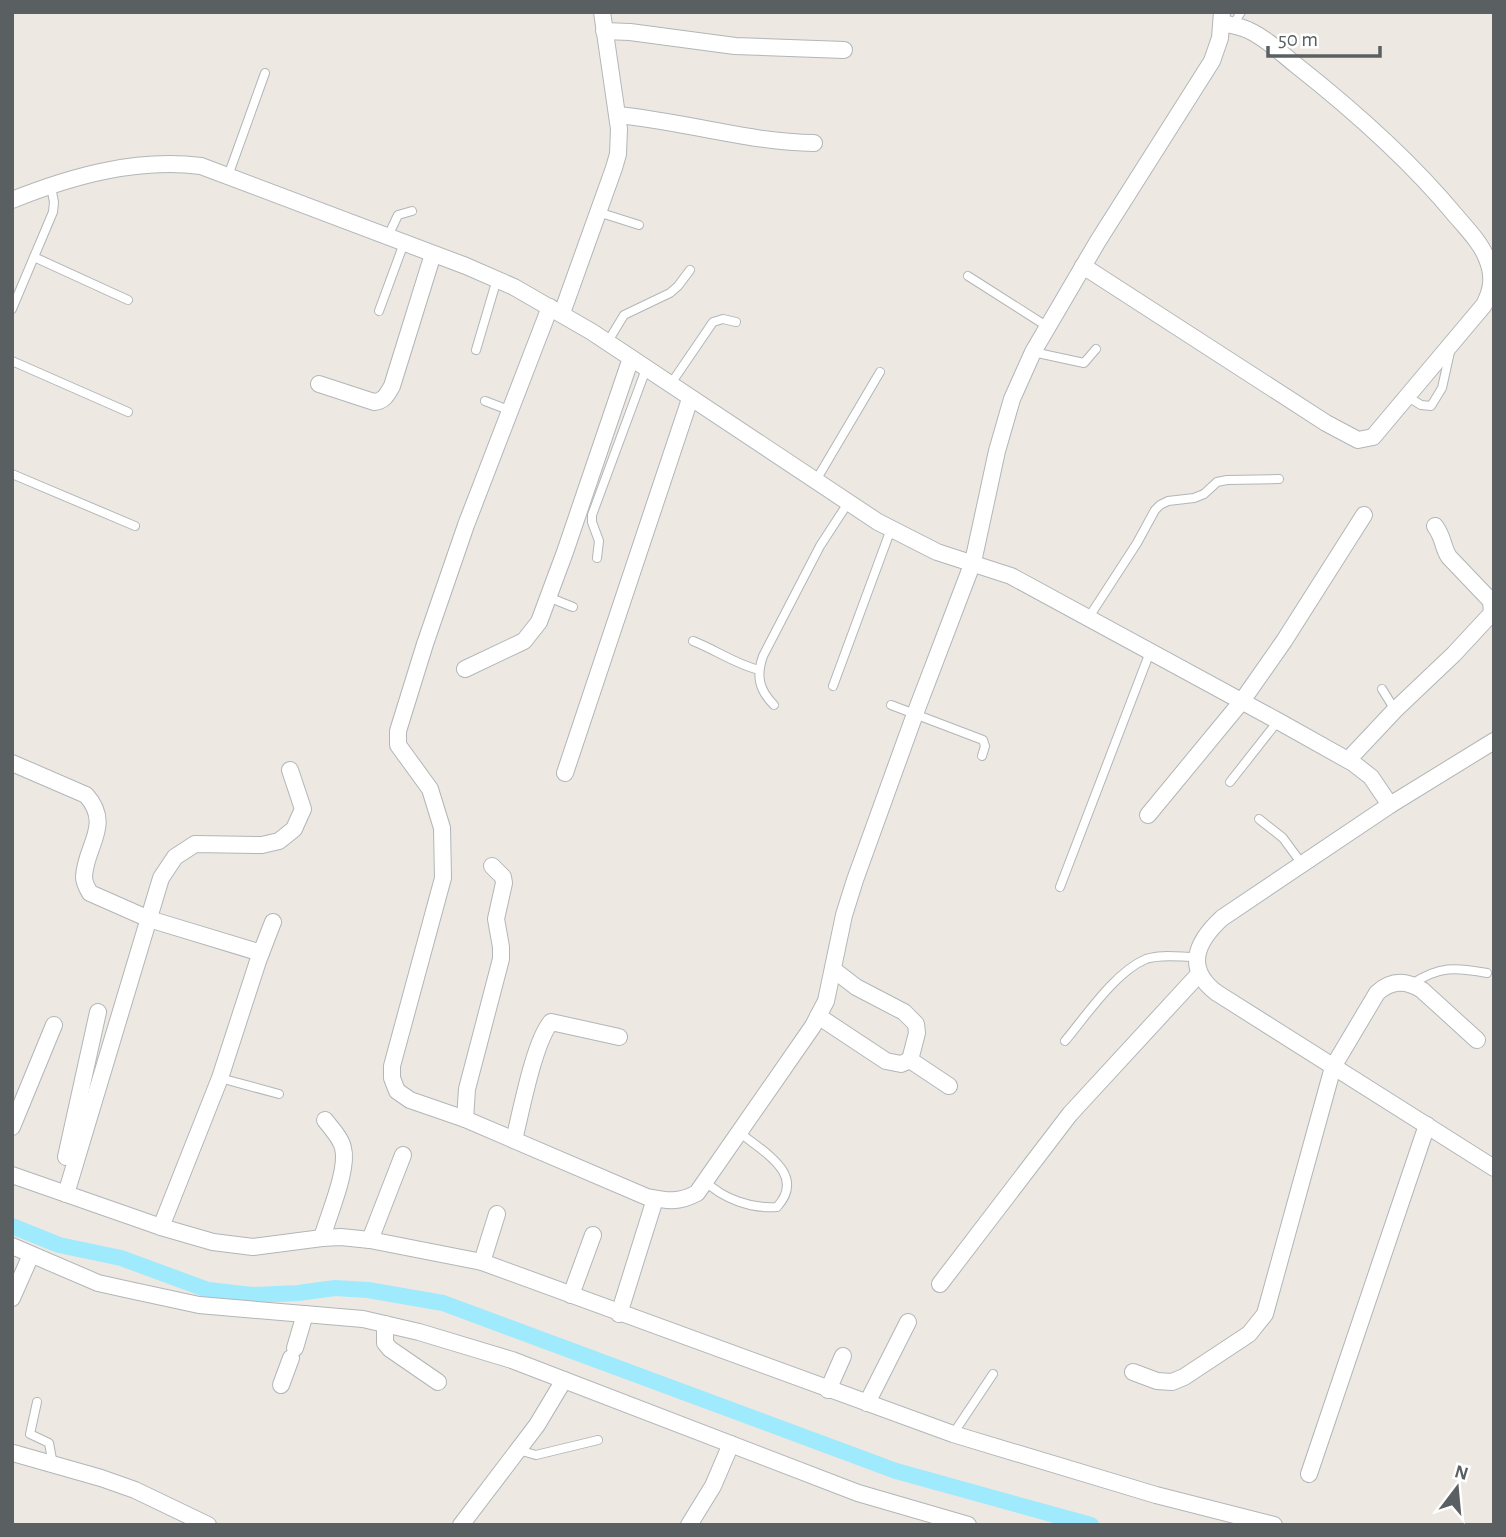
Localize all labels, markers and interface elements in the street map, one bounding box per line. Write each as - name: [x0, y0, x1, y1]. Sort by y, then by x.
- scale bar: [1268, 14, 1380, 58]
- text: 50 m: [1278, 29, 1318, 50]
- north arrow: [1422, 1453, 1492, 1523]
- text: N: [1452, 1462, 1470, 1484]

